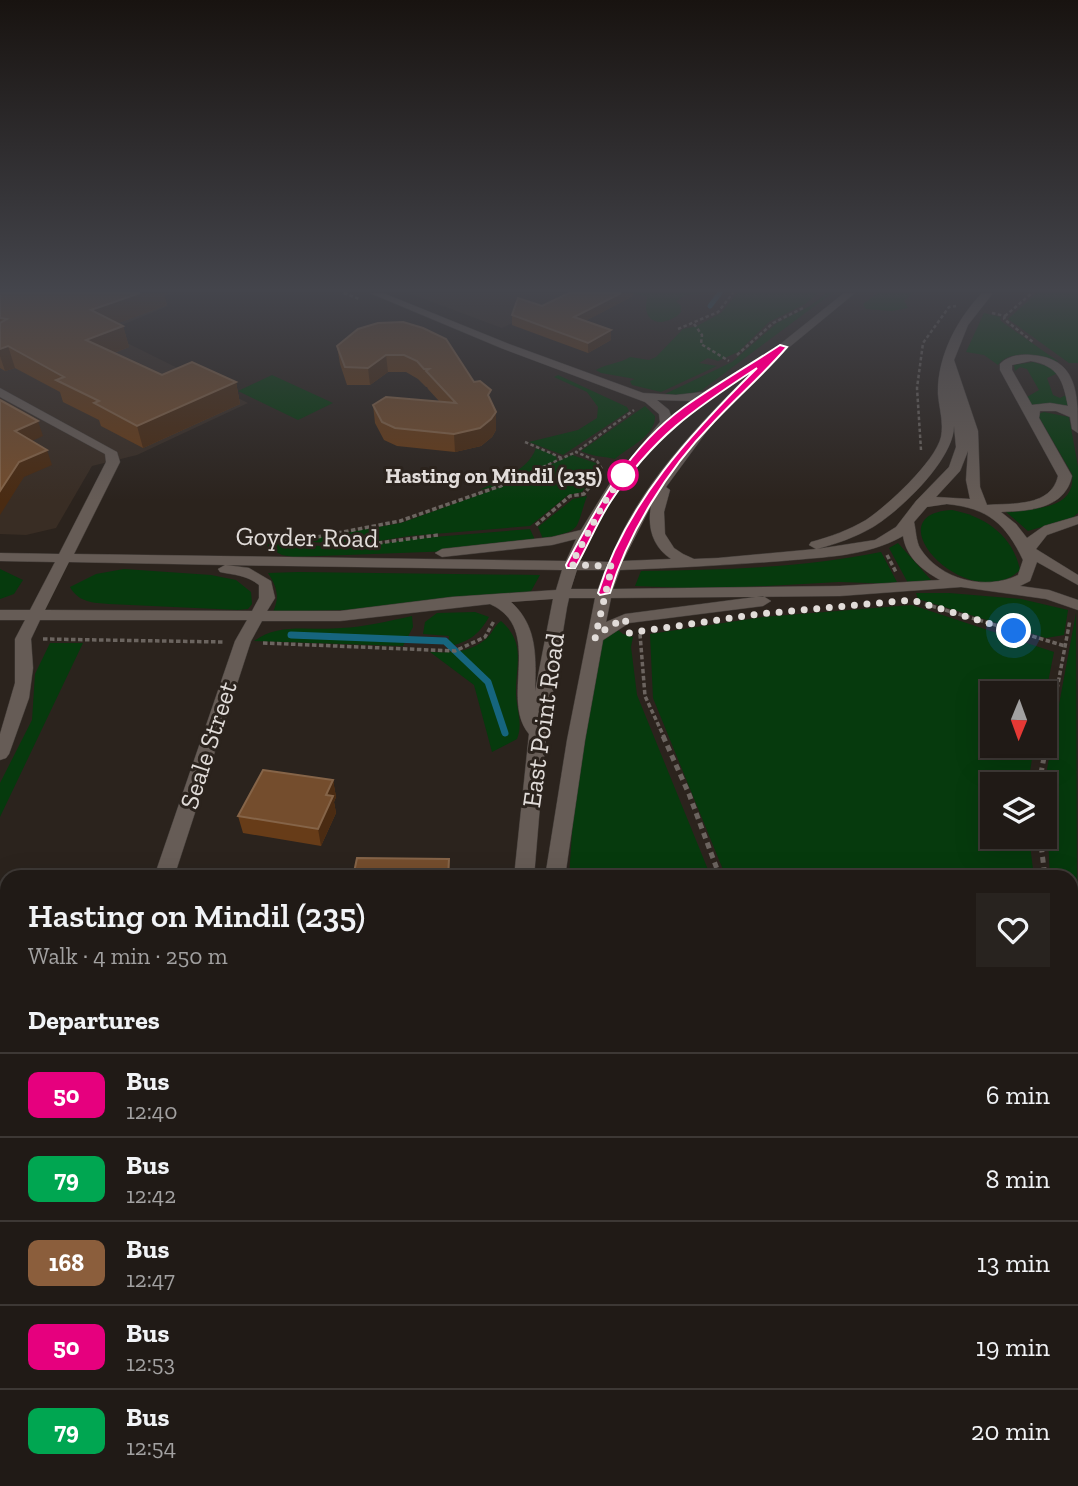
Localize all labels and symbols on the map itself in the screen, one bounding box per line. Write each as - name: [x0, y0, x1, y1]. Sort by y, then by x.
- marker: Hasting on Mindil (235): [608, 460, 638, 490]
- place label: Hasting on Mindil (235): [385, 463, 602, 488]
- street label: Goyder Road: [235, 520, 379, 554]
- your location: [996, 613, 1031, 648]
- street label: East Point Road: [515, 631, 571, 809]
- street label: Seale Street: [172, 677, 244, 813]
- north arrow: [980, 681, 1057, 758]

